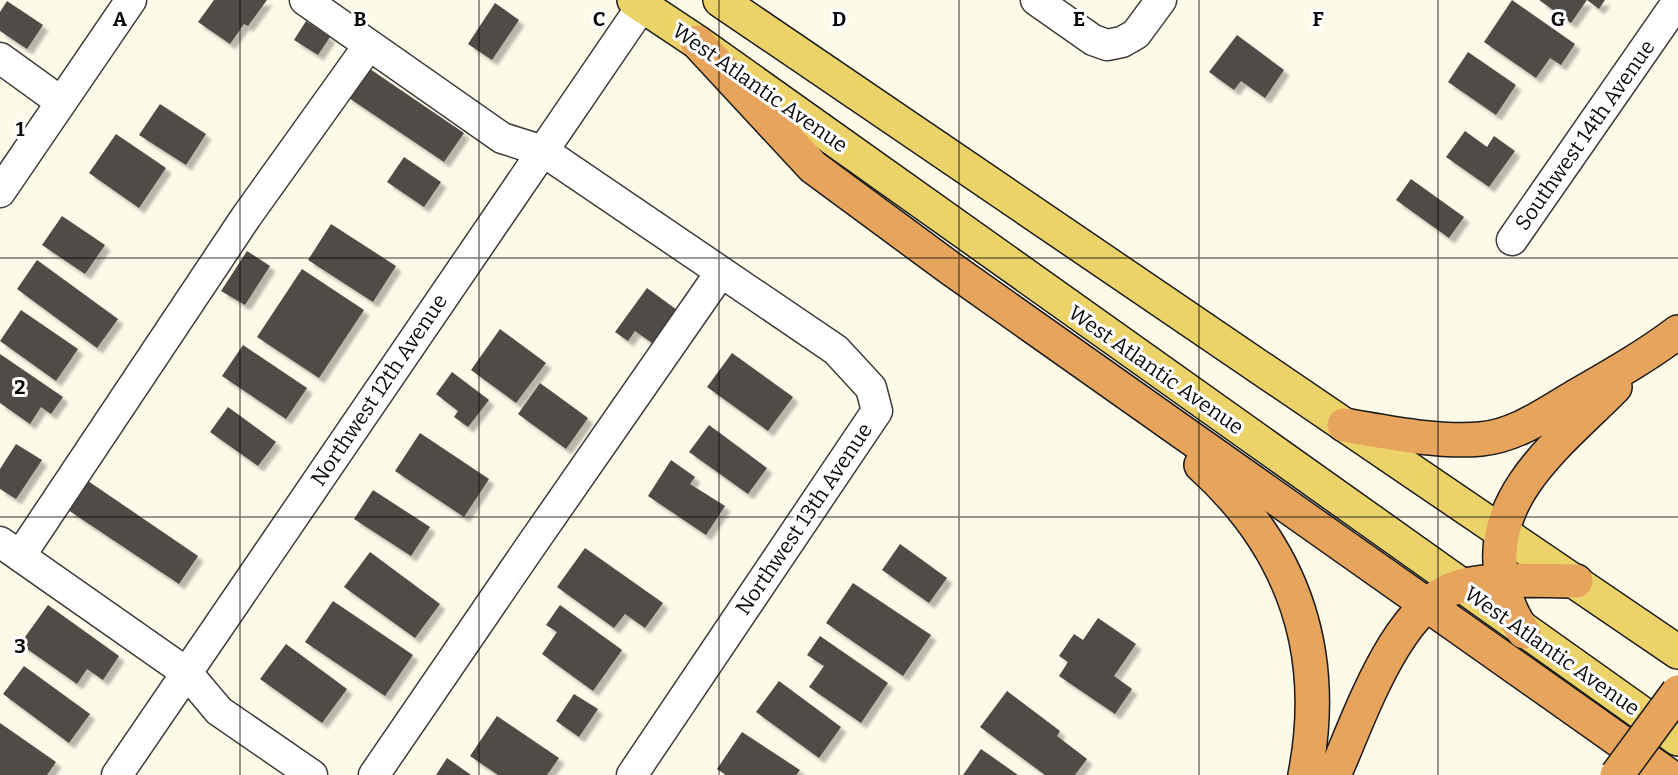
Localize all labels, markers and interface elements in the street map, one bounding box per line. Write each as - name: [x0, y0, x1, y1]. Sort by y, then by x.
- text: A: [113, 7, 128, 31]
- text: B: [354, 7, 367, 31]
- text: C: [593, 7, 605, 31]
- text: D: [832, 7, 846, 31]
- text: E: [1073, 7, 1085, 31]
- text: F: [1312, 7, 1324, 31]
- text: G: [1551, 7, 1565, 31]
- street label: West Atlantic Avenue: [667, 18, 853, 158]
- street label: Southwest 14th Avenue: [1509, 35, 1661, 235]
- text: 1: [16, 117, 25, 141]
- street label: Northwest 12th Avenue: [305, 289, 453, 491]
- street label: West Atlantic Avenue: [1063, 300, 1249, 440]
- text: 2: [14, 375, 26, 399]
- street label: Northwest 13th Avenue: [730, 418, 878, 620]
- street label: West Atlantic Avenue: [1459, 581, 1645, 721]
- text: 3: [14, 634, 26, 658]

